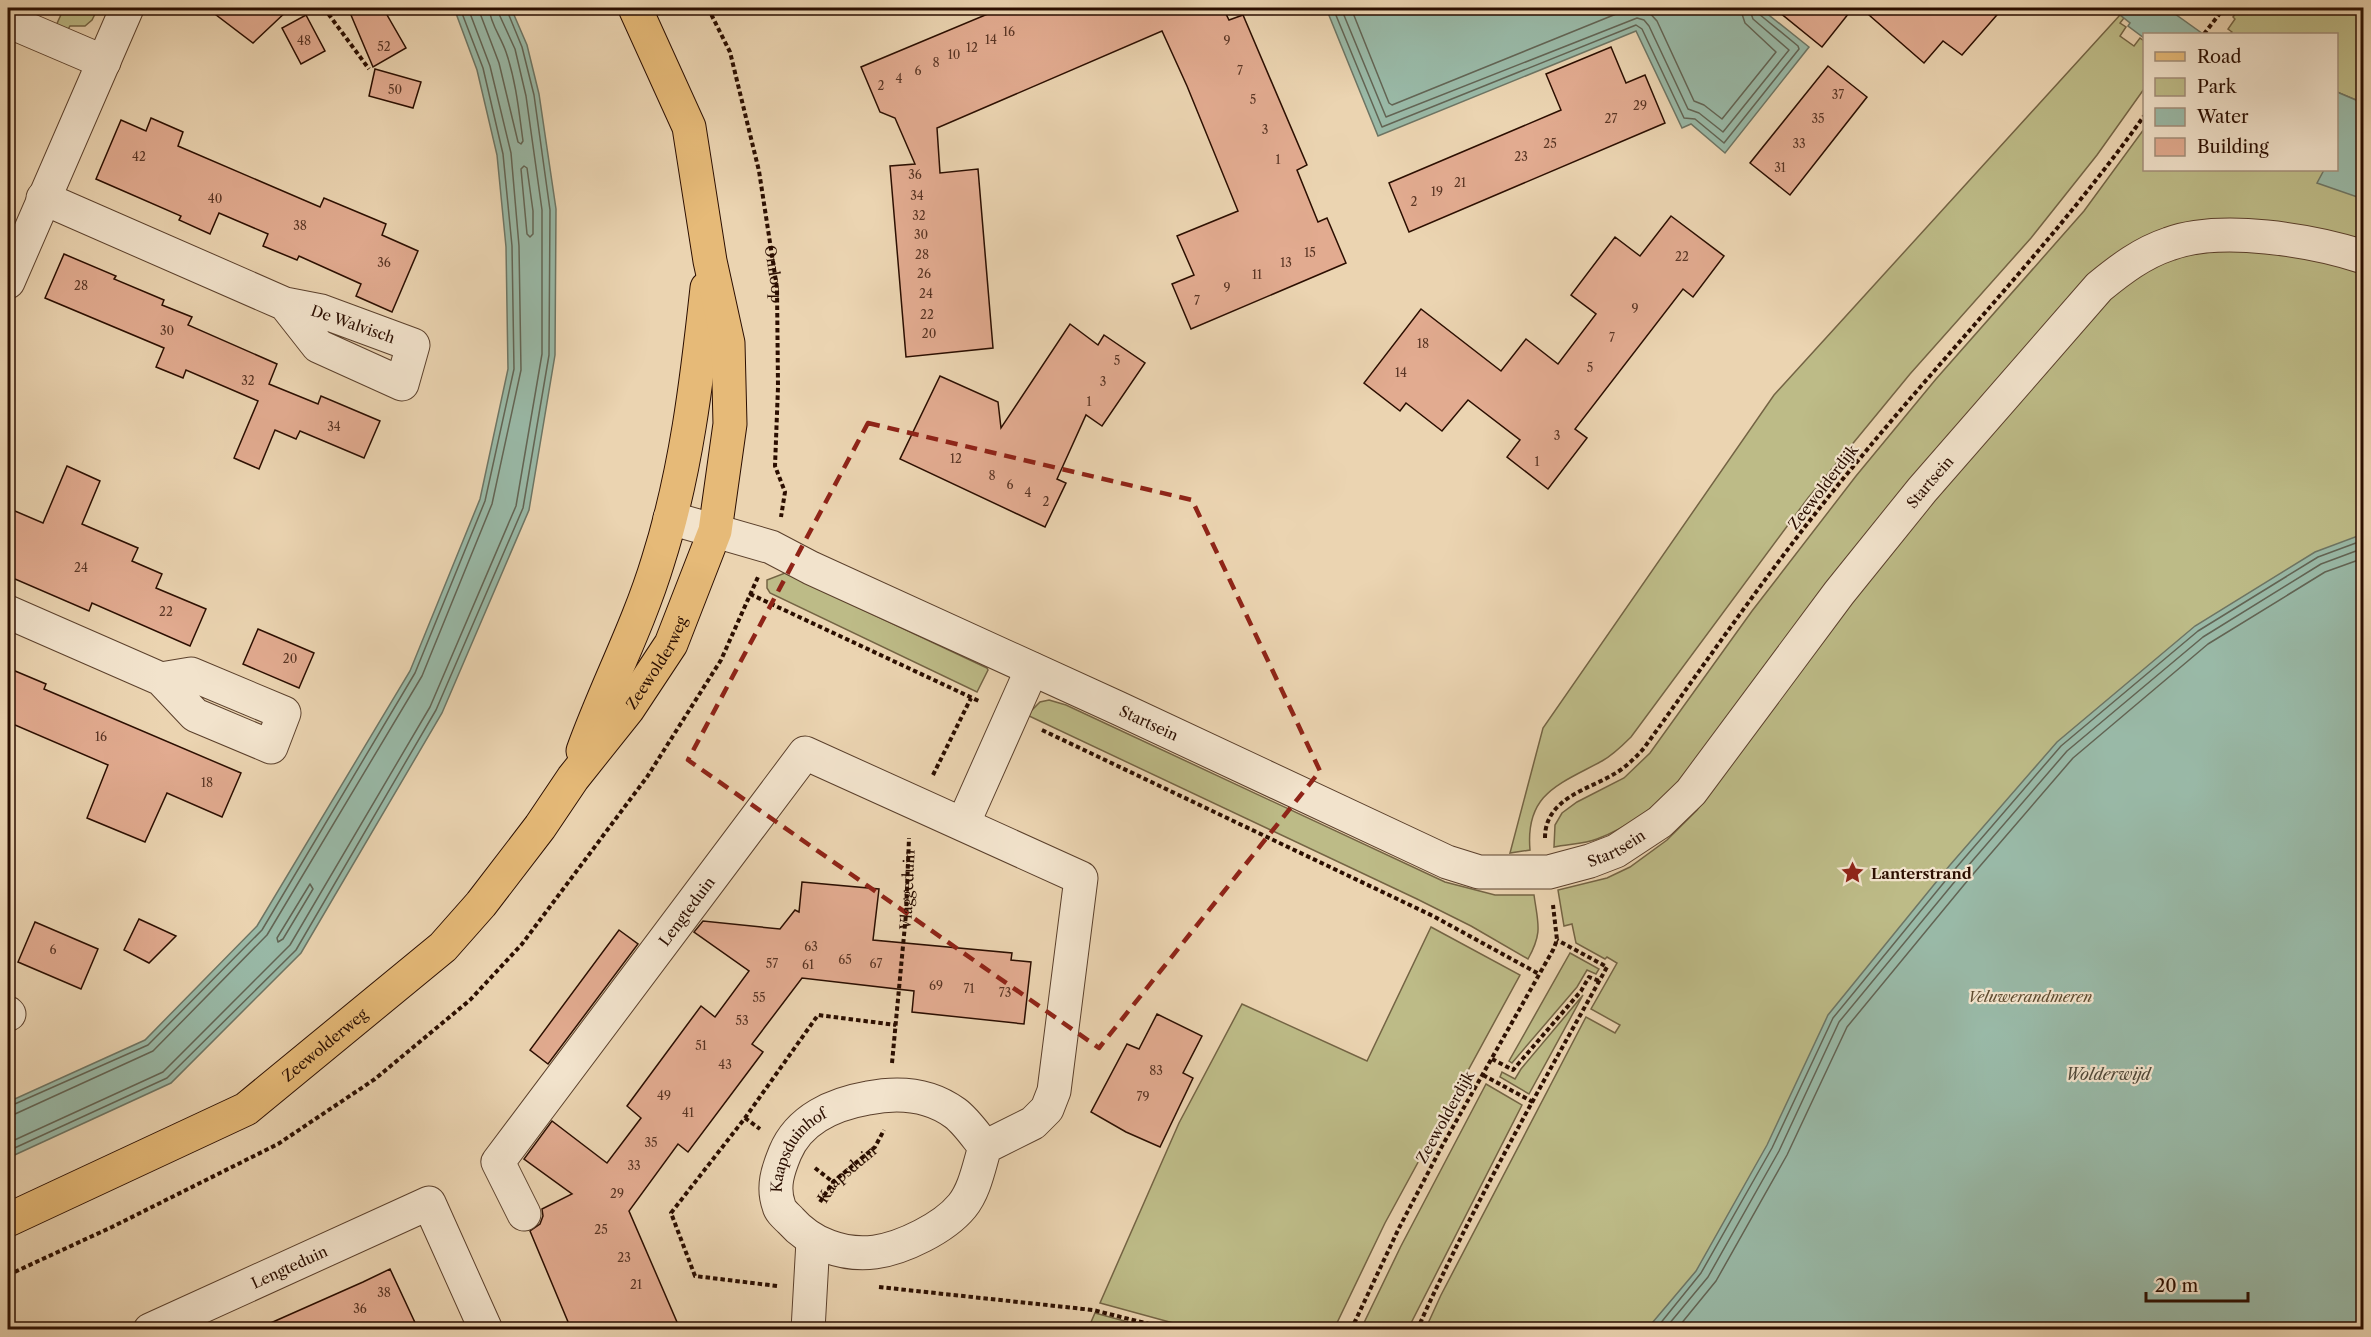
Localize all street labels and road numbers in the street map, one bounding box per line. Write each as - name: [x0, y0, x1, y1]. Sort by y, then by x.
- street label: Omloop: [761, 244, 787, 303]
- street label: De Walvisch: [308, 301, 398, 347]
- street label: Zeewolderdijk: [1784, 440, 1863, 533]
- street label: Startsein: [1902, 451, 1958, 512]
- street label: Zeewolderweg: [621, 613, 690, 712]
- street label: Startsein: [1117, 701, 1182, 745]
- street label: Startsein: [1584, 825, 1649, 871]
- street label: Vlaggeduin: [895, 849, 918, 932]
- street label: Lengteduin: [654, 872, 719, 949]
- street label: Zeewolderweg: [278, 1004, 371, 1085]
- street label: Zeewolderdijk: [1412, 1066, 1479, 1167]
- street label: Kaapsduinhof: [766, 1103, 831, 1193]
- street label: Kaapsduin: [813, 1140, 880, 1206]
- street label: Lengteduin: [248, 1241, 331, 1292]

